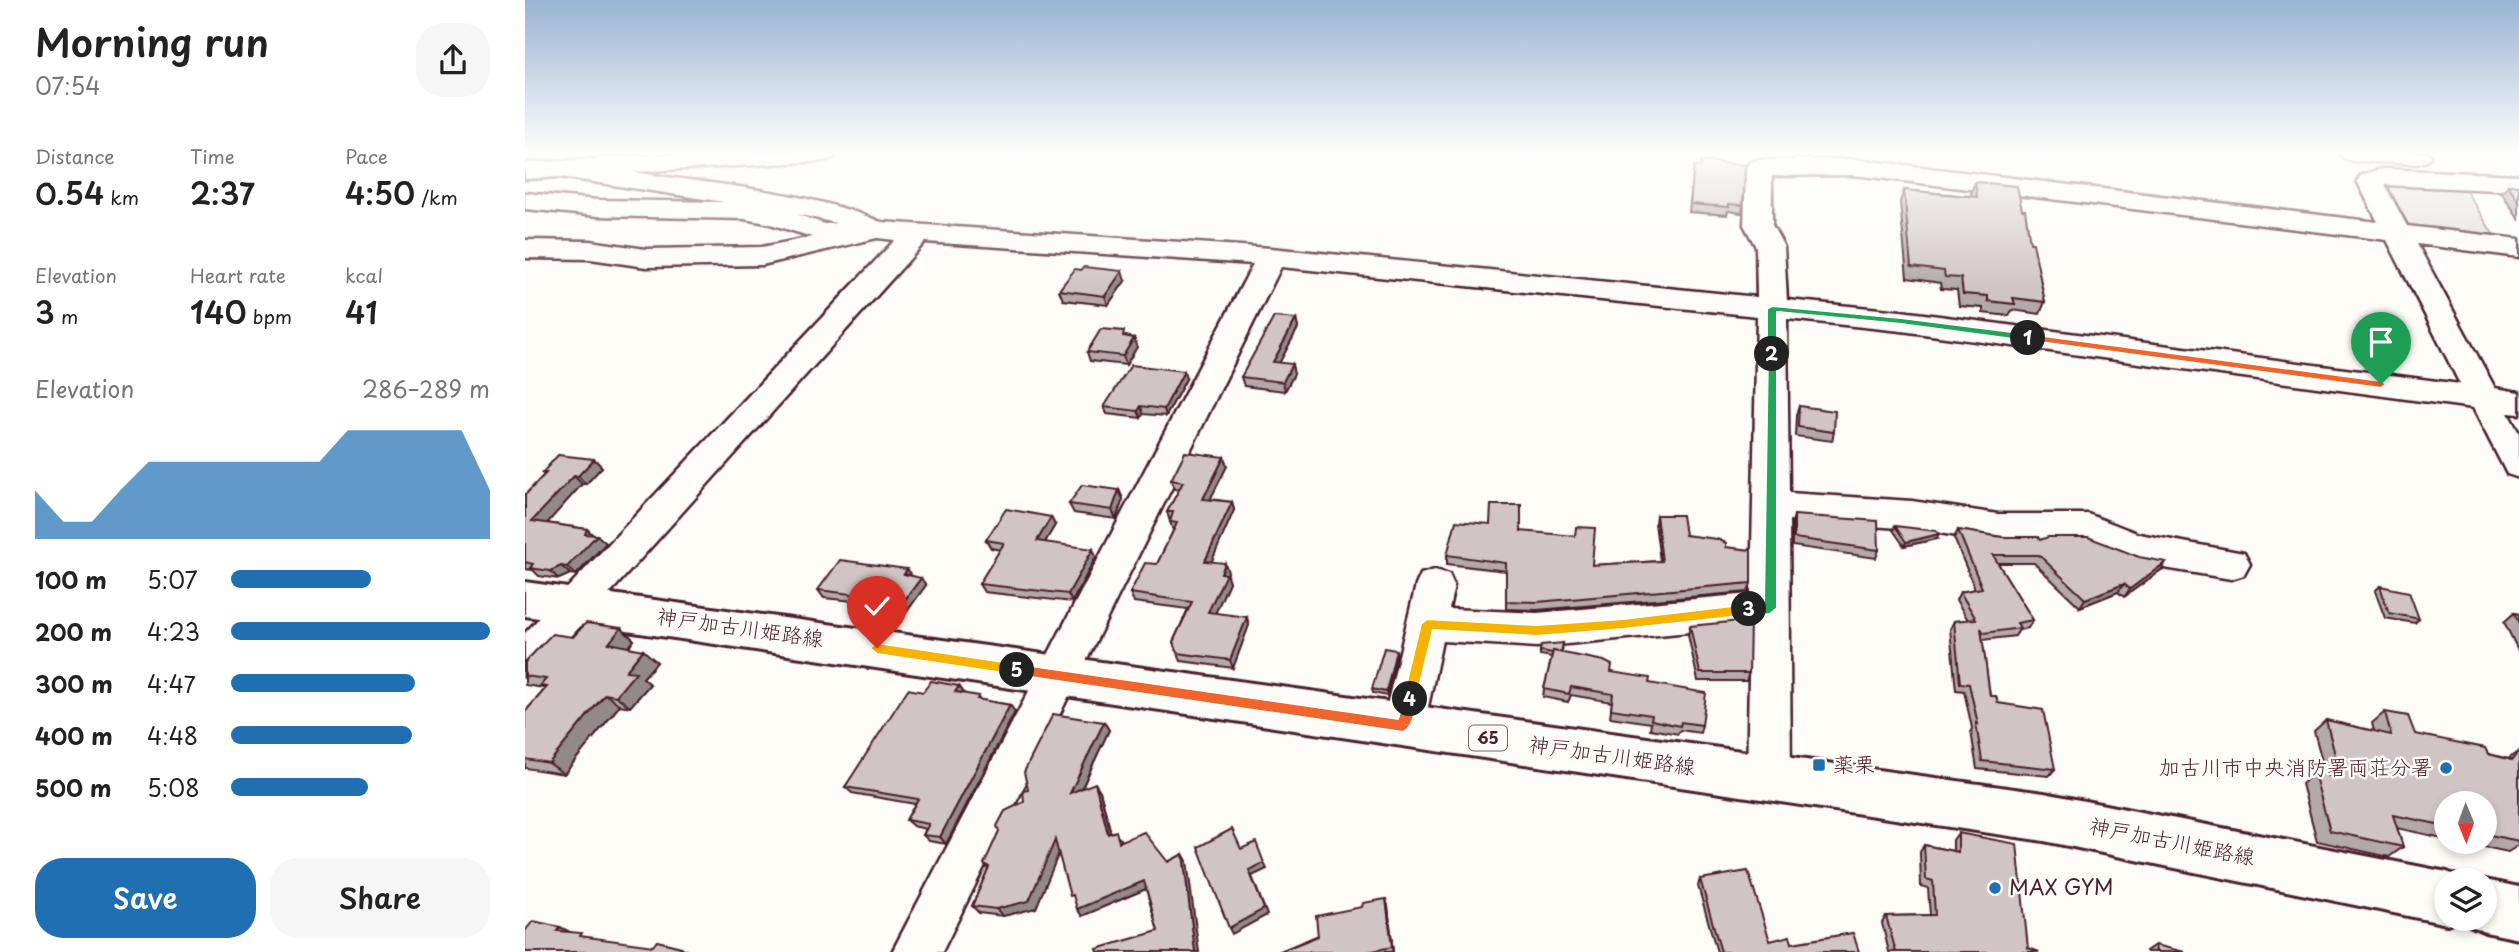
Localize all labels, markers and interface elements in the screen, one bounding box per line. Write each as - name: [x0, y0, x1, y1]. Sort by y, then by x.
- text: Morning run: [35, 13, 269, 70]
- button: share: [416, 23, 490, 97]
- text: 07:54: [35, 68, 100, 103]
- text: Distance: [35, 142, 115, 170]
- text: Time: [190, 142, 235, 170]
- text: Pace: [345, 142, 388, 170]
- text: 0.54: [35, 170, 104, 215]
- text: 2:37: [190, 170, 255, 215]
- text: 4:50: [345, 170, 415, 215]
- text: km: [104, 183, 139, 211]
- text: /km: [415, 183, 458, 211]
- text: Elevation: [35, 261, 117, 289]
- text: Heart rate: [190, 261, 286, 289]
- text: kcal: [345, 261, 383, 289]
- text: 3: [35, 289, 55, 334]
- text: 140: [190, 289, 247, 334]
- text: 41: [345, 289, 378, 334]
- text: m: [55, 302, 78, 330]
- text: bpm: [247, 302, 292, 330]
- pin: [2351, 312, 2411, 384]
- pin: 1: [2011, 320, 2045, 356]
- text: 1: [2023, 323, 2032, 351]
- icon: arrive: [2362, 323, 2400, 361]
- pin: 2: [1755, 336, 1789, 372]
- text: 2: [1765, 339, 1778, 367]
- text: Elevation: [35, 371, 134, 406]
- text: 286–289 m: [362, 371, 490, 406]
- text: 100 m: [35, 562, 107, 597]
- text: 5:07: [147, 562, 198, 597]
- pin: [847, 576, 907, 648]
- icon: check: [858, 587, 896, 625]
- pin: 3: [1731, 592, 1767, 626]
- text: 3: [1742, 594, 1755, 622]
- street label: 神戸加古川姫路線: [655, 598, 826, 654]
- text: 200 m: [35, 614, 112, 649]
- text: 4:23: [147, 614, 200, 649]
- pin: 5: [1000, 652, 1035, 688]
- text: 5: [1010, 655, 1023, 683]
- text: 300 m: [35, 666, 113, 701]
- text: 4:47: [147, 666, 196, 701]
- pin: 4: [1393, 682, 1428, 716]
- text: 4: [1403, 684, 1416, 712]
- text: 400 m: [35, 718, 113, 753]
- text: 4:48: [147, 718, 198, 753]
- road number: 65: [1469, 726, 1507, 750]
- street label: 神戸加古川姫路線: [1527, 726, 1698, 782]
- place label: 薬栗: [1833, 747, 1875, 779]
- place label: 加古川市中央消防署両荘分署: [2159, 750, 2432, 782]
- marker: 薬栗: [1811, 757, 1827, 773]
- marker: 加古川市中央消防署両荘分署: [2438, 760, 2454, 776]
- text: 500 m: [35, 770, 112, 805]
- text: 5:08: [147, 770, 200, 805]
- north arrow: [2434, 791, 2497, 854]
- map controls: [2434, 791, 2497, 931]
- street label: 神戸加古川姫路線: [2087, 808, 2258, 872]
- button: Save: [35, 858, 256, 938]
- button: Share: [270, 858, 490, 938]
- button: layers: [2434, 868, 2497, 931]
- place label: MAX GYM: [2009, 870, 2113, 902]
- marker: MAX GYM: [1987, 880, 2003, 896]

